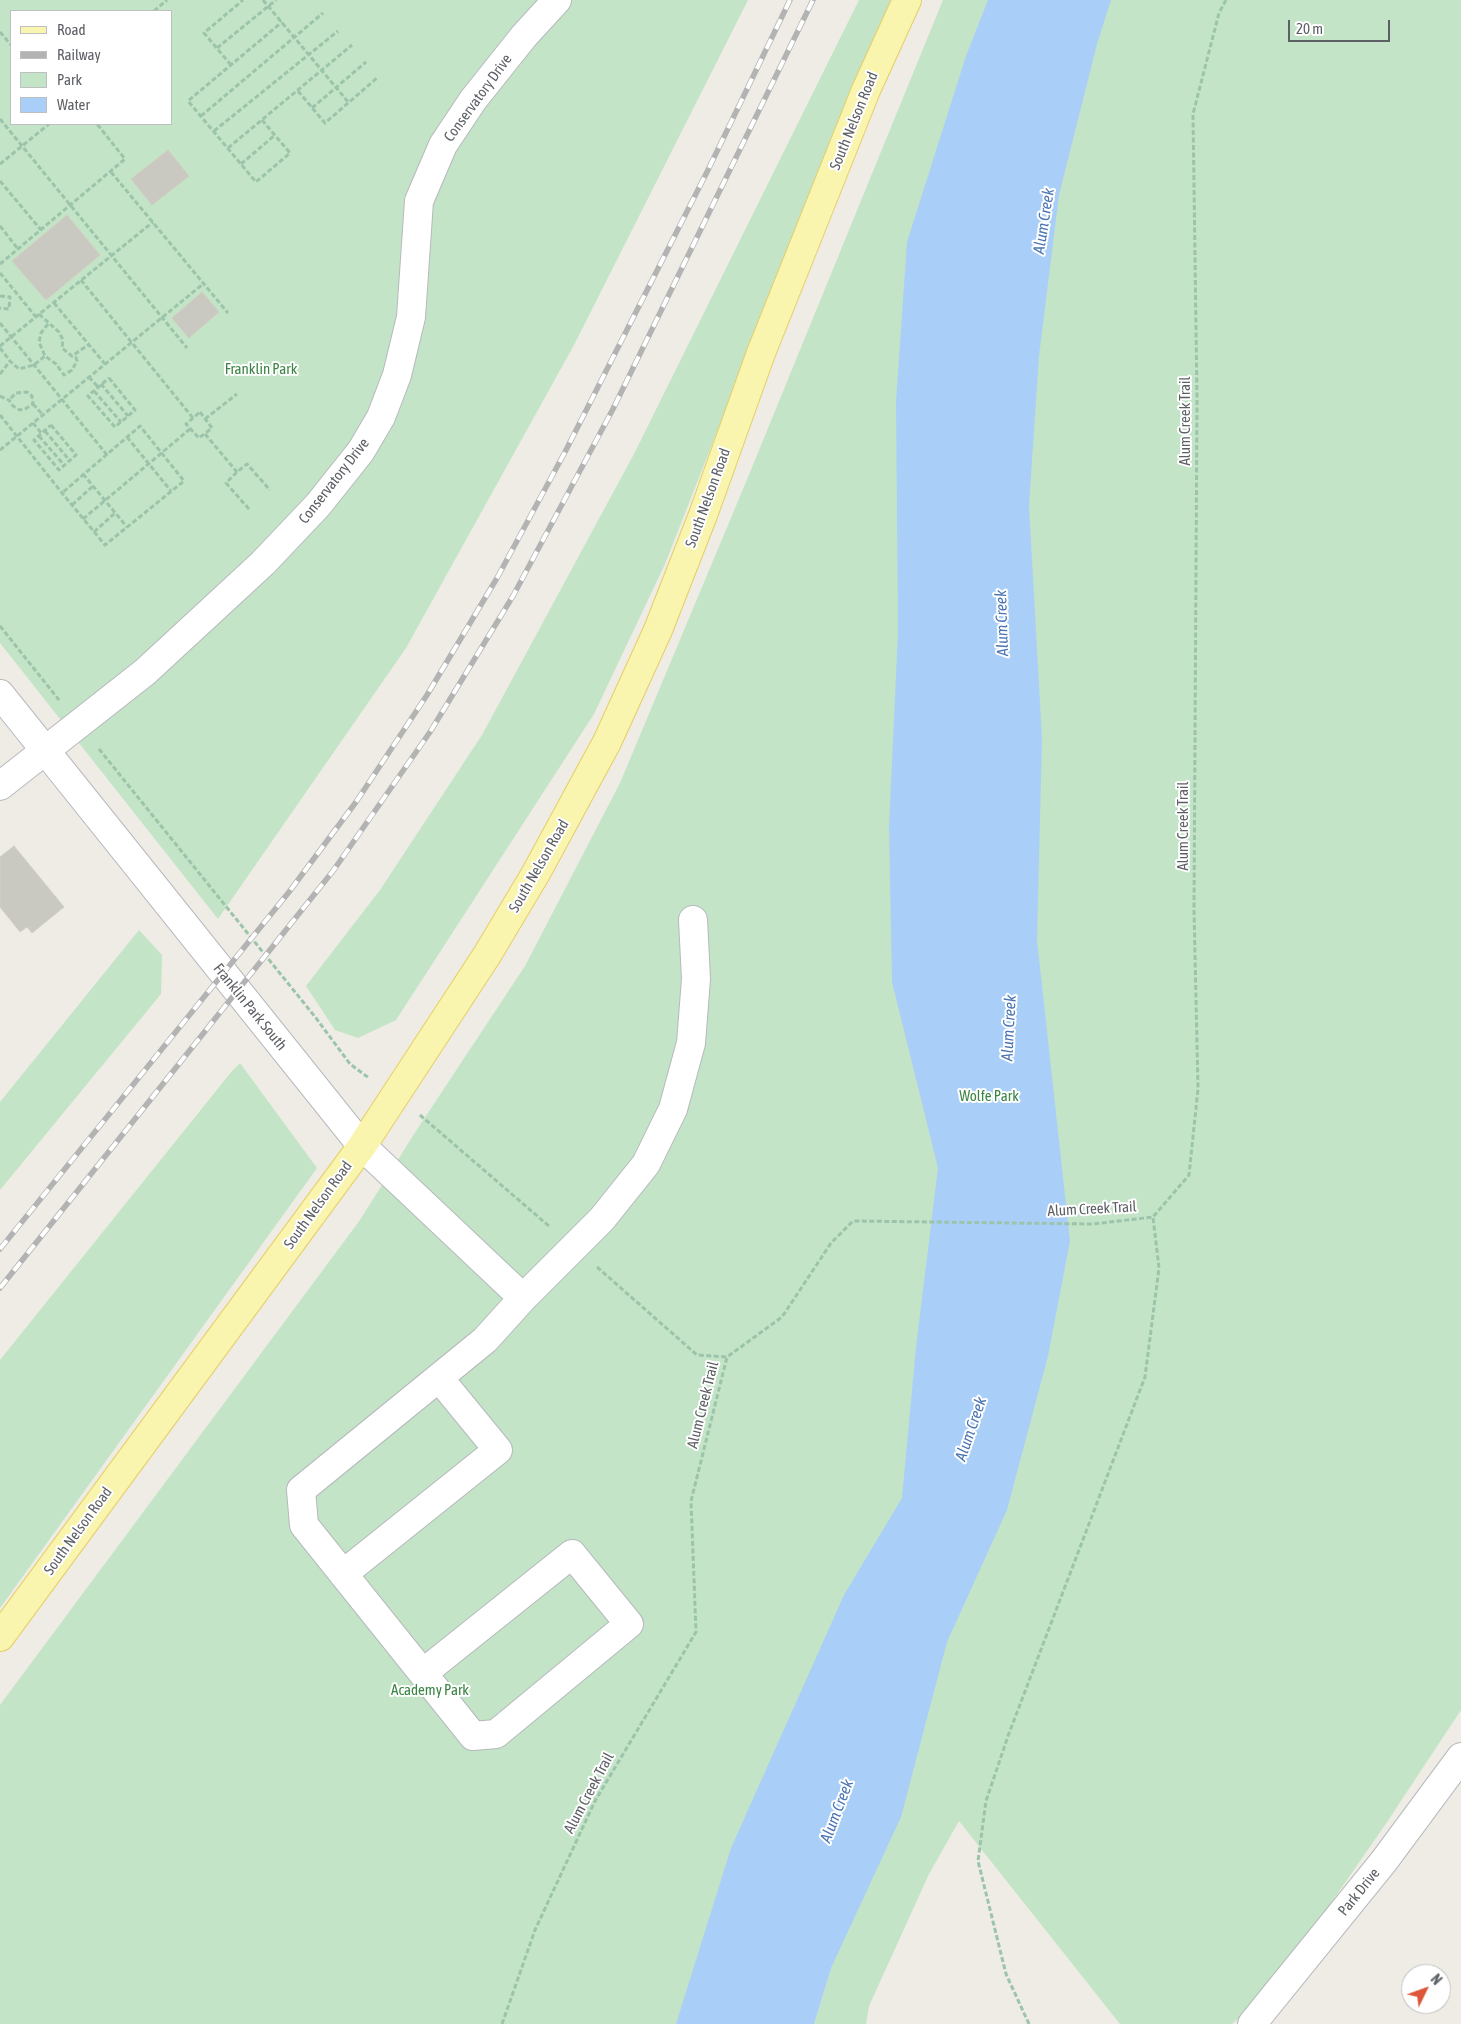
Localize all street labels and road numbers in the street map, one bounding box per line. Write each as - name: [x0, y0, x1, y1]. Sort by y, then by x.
- street label: Conservatory Drive: [440, 51, 516, 145]
- street label: South Nelson Road: [826, 69, 882, 173]
- street label: Alum Creek Trail: [1176, 376, 1194, 466]
- street label: Conservatory Drive: [295, 435, 373, 527]
- street label: South Nelson Road: [682, 446, 734, 550]
- street label: Alum Creek Trail: [1174, 781, 1192, 871]
- street label: South Nelson Road: [505, 816, 573, 916]
- street label: Franklin Park South: [209, 960, 291, 1054]
- street label: South Nelson Road: [280, 1158, 356, 1252]
- street label: Alum Creek Trail: [1047, 1198, 1137, 1220]
- street label: Alum Creek Trail: [684, 1360, 722, 1450]
- street label: South Nelson Road: [40, 1484, 116, 1578]
- street label: Alum Creek Trail: [560, 1749, 618, 1837]
- street label: Park Drive: [1334, 1864, 1384, 1920]

